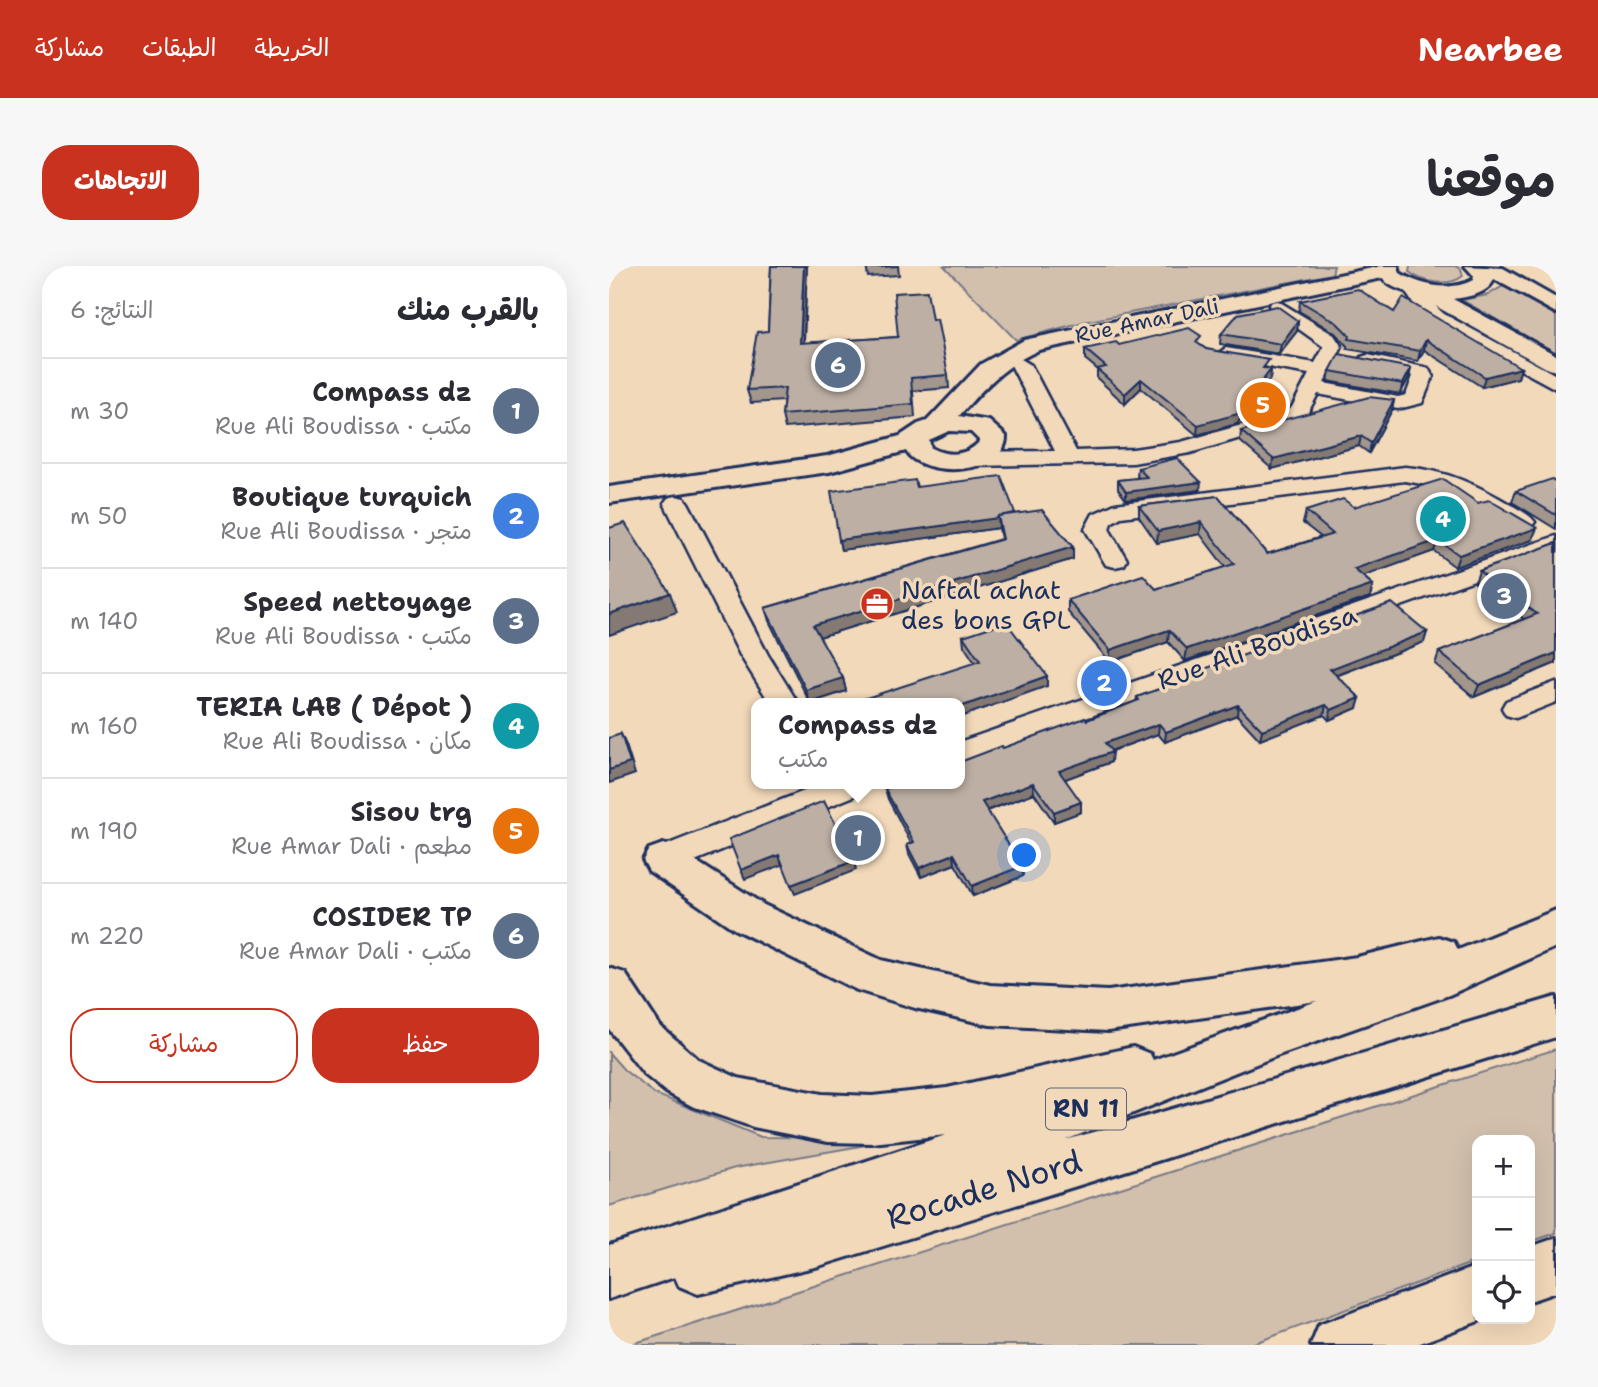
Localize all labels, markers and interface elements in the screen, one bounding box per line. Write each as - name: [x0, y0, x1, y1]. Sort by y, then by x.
- text: Nearbee: [1418, 27, 1563, 72]
- text: مشاركة: [35, 32, 104, 64]
- text: الطبقات: [142, 32, 217, 64]
- text: الخريطة: [255, 32, 329, 64]
- button: الاتجاهات: [42, 145, 199, 220]
- text: موقعنا: [1426, 146, 1556, 212]
- text: بالقرب منك: [397, 289, 539, 330]
- street label: Rue Amar Dali: [1072, 292, 1222, 350]
- text: النتائج: 6: [70, 295, 153, 325]
- pin: 6: [815, 339, 861, 391]
- text: Compass dz: [312, 374, 472, 409]
- pin: 5: [1240, 379, 1286, 431]
- text: 30 m: [70, 396, 129, 426]
- text: 1: [511, 396, 521, 426]
- text: مكتب · Rue Ali Boudissa: [215, 411, 472, 441]
- text: Boutique turquich: [232, 479, 472, 514]
- pin: 4: [1420, 493, 1466, 545]
- text: 50 m: [70, 501, 128, 531]
- text: 2: [508, 501, 524, 531]
- text: متجر · Rue Ali Boudissa: [220, 516, 472, 546]
- pin: 3: [1481, 570, 1527, 622]
- place label: Naftal achat des bons GPL: [901, 572, 1071, 637]
- text: Speed nettoyage: [243, 584, 472, 619]
- office icon: Naftal achat des bons GPL: [858, 585, 896, 623]
- street label: Rue Ali Boudissa: [1153, 597, 1361, 697]
- text: 140 m: [70, 606, 138, 636]
- text: 3: [508, 606, 524, 636]
- text: مكتب · Rue Ali Boudissa: [215, 621, 472, 651]
- pin: 2: [1081, 657, 1127, 709]
- text: TERIA LAB ( Dépot ): [196, 689, 472, 724]
- popup: [751, 698, 965, 789]
- text: Compass dz: [778, 707, 938, 742]
- text: 160 m: [70, 711, 138, 741]
- text: 4: [508, 711, 524, 741]
- text: مكان · Rue Ali Boudissa: [223, 726, 472, 756]
- text: مكتب: [778, 744, 828, 774]
- text: Sisou trg: [350, 794, 472, 829]
- pin: 1: [835, 812, 881, 864]
- text: 190 m: [70, 816, 138, 846]
- text: 5: [509, 816, 523, 846]
- text: مطعم · Rue Amar Dali: [231, 831, 472, 861]
- your location: [1007, 838, 1041, 872]
- text: COSIDER TP: [312, 899, 472, 934]
- text: 220 m: [70, 921, 144, 951]
- text: 6: [508, 921, 524, 951]
- text: مكتب · Rue Amar Dali: [239, 936, 472, 966]
- button: مشاركة: [70, 1008, 298, 1083]
- button: حفظ: [312, 1008, 539, 1083]
- road number: RN 11: [1046, 1088, 1126, 1130]
- map controls: [1472, 1135, 1535, 1324]
- button: +: [1472, 1135, 1535, 1198]
- street label: Rocade Nord: [881, 1139, 1087, 1239]
- button: −: [1472, 1198, 1535, 1261]
- button: locate: [1472, 1261, 1535, 1324]

